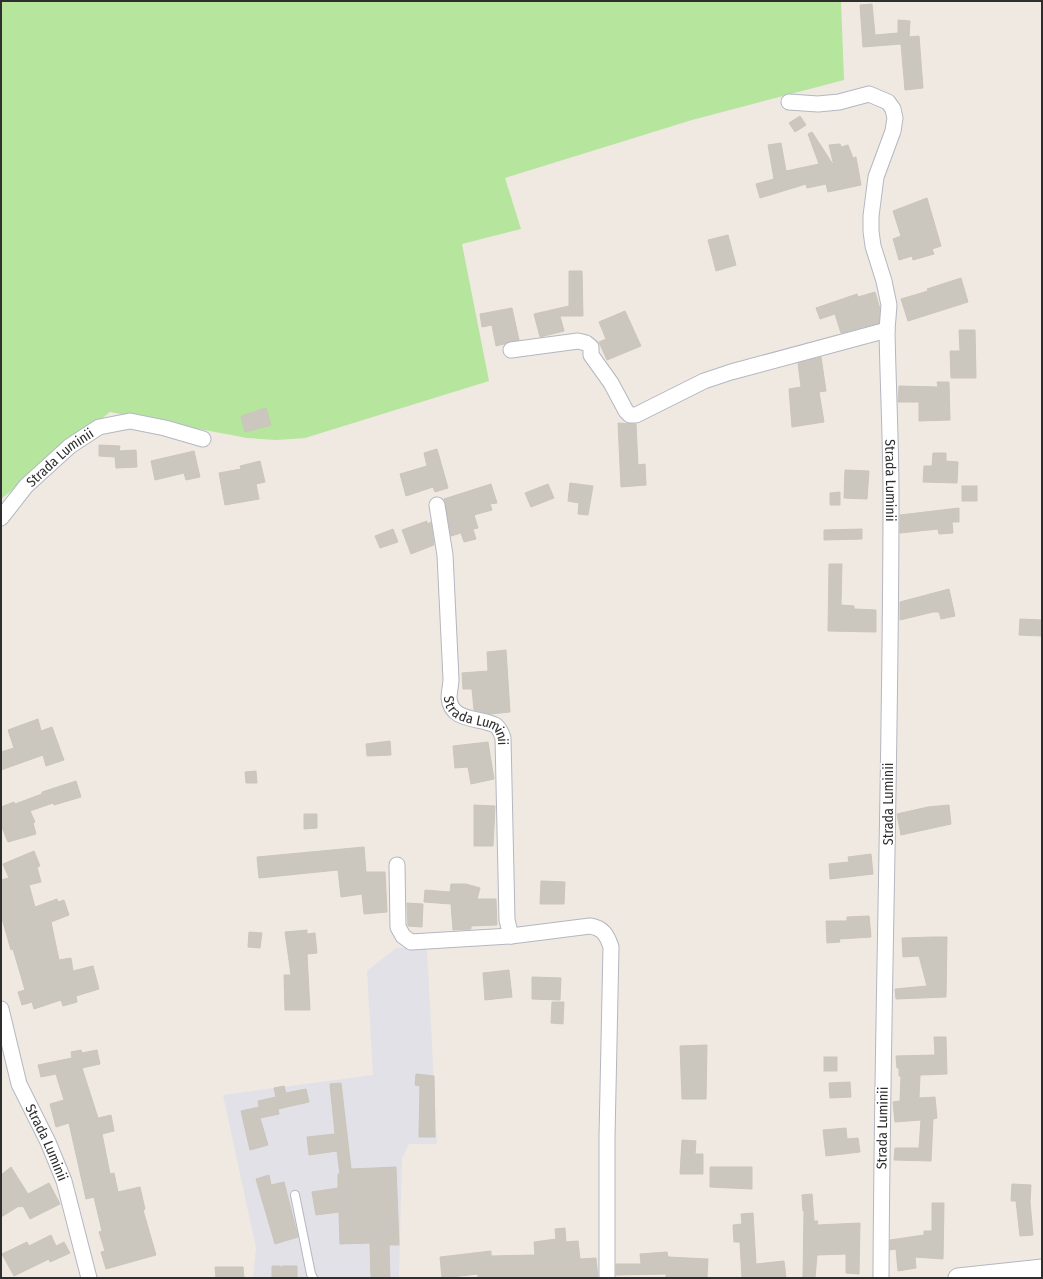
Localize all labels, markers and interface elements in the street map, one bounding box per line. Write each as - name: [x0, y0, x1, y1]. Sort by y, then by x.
- street label: Strada Luminii: [23, 425, 97, 491]
- street label: Strada Luminii: [881, 439, 899, 522]
- street label: Strada Luminii: [440, 695, 511, 745]
- street label: Strada Luminii: [880, 763, 897, 845]
- street label: Strada Luminii: [873, 1087, 892, 1169]
- street label: Strada Luminii: [21, 1101, 71, 1184]

